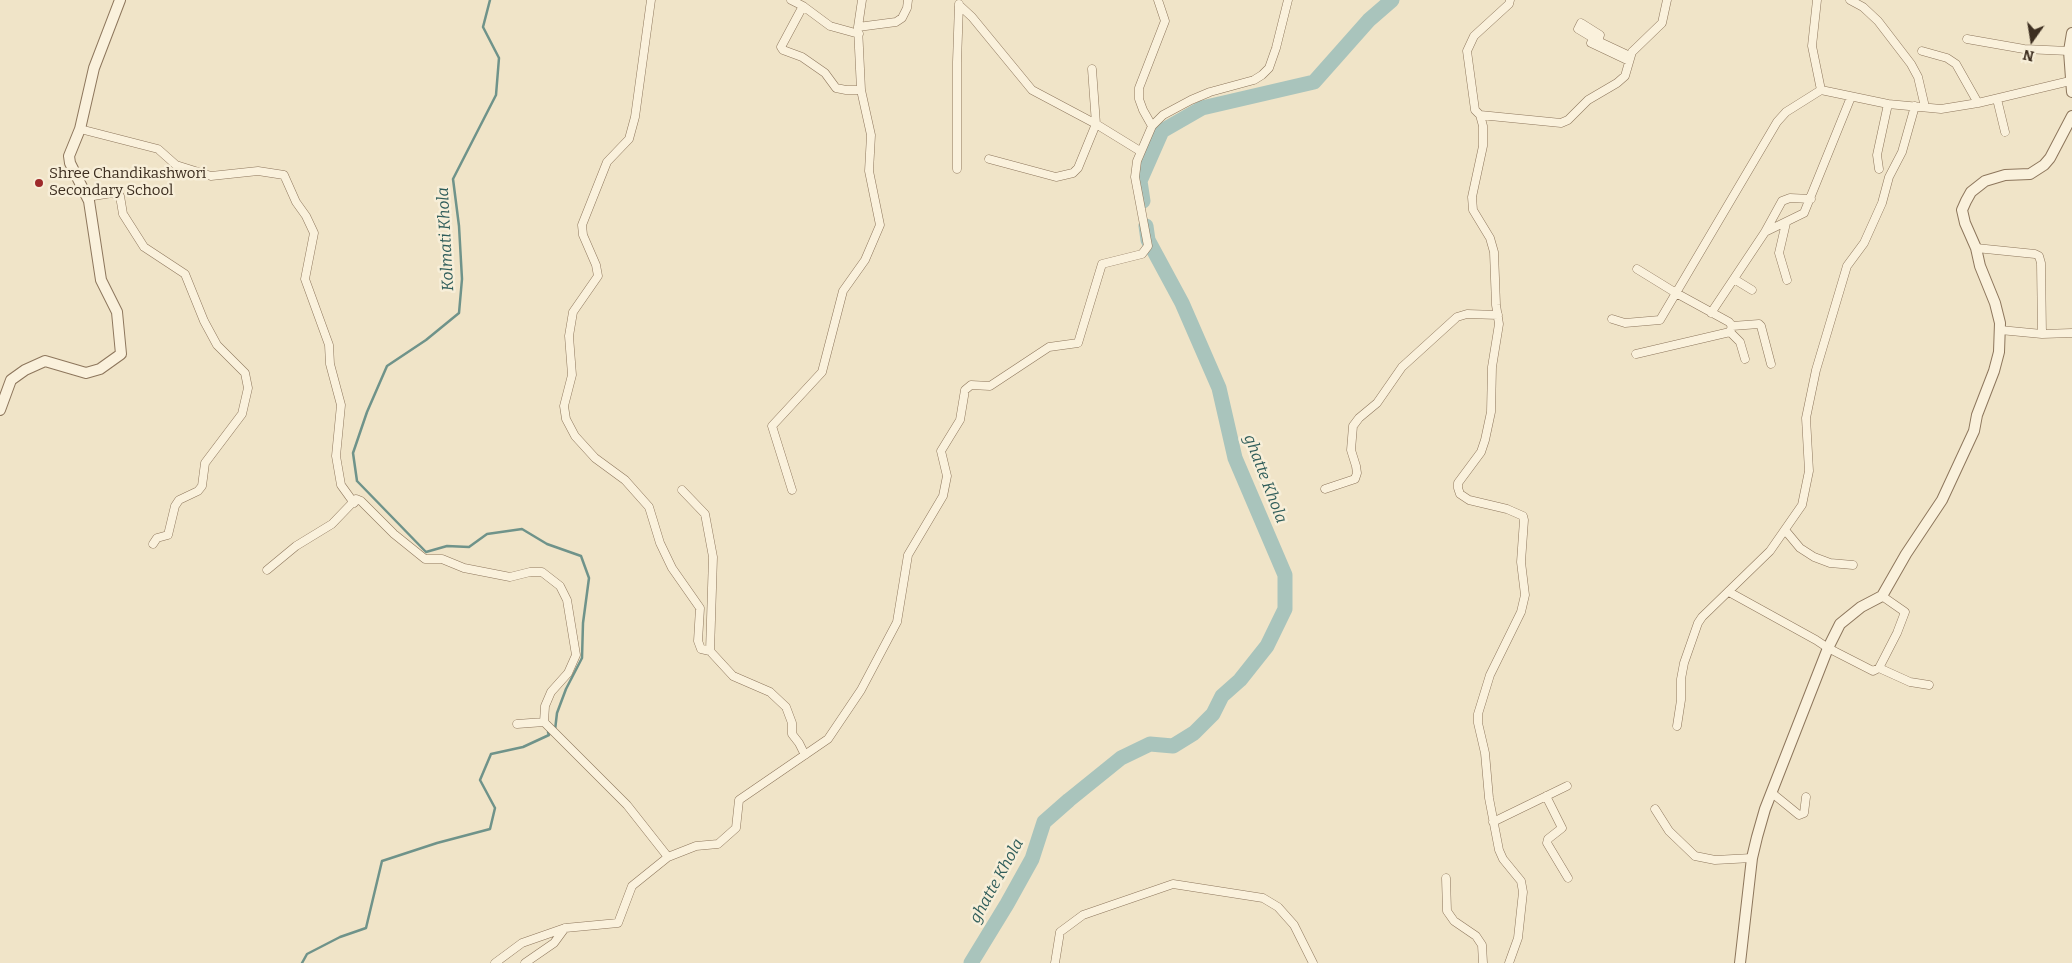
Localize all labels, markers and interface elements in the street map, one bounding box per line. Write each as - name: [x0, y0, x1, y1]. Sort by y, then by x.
- north arrow: [2007, 15, 2057, 65]
- text: N: [2021, 46, 2036, 65]
- place label: Shree Chandikashwori Secondary School: [49, 165, 206, 200]
- marker: Shree Chandikashwori Secondary School: [33, 177, 45, 189]
- water label: Kolmati Khola: [434, 187, 458, 291]
- water label: ghatte Khola: [1239, 432, 1291, 526]
- water label: ghatte Khola: [966, 836, 1028, 926]

